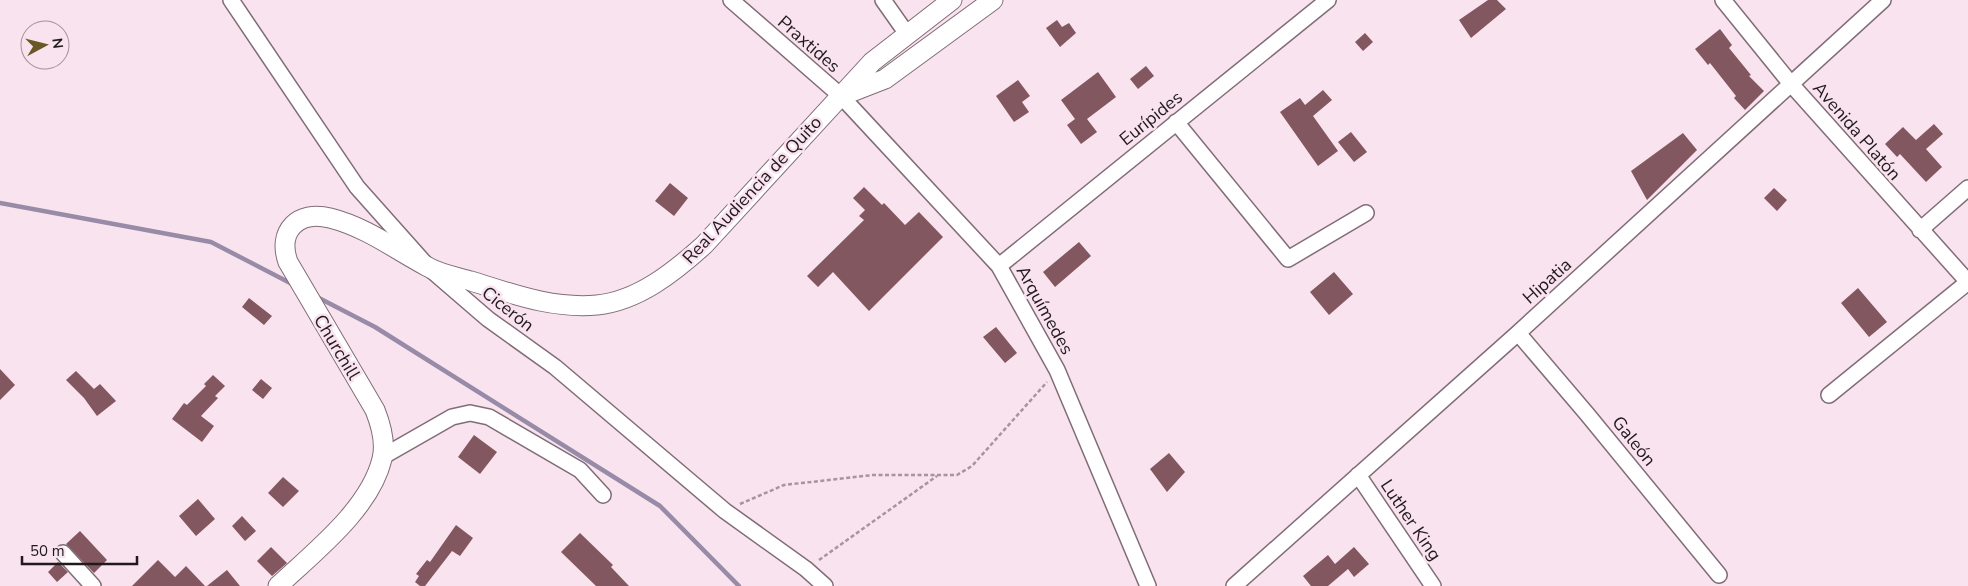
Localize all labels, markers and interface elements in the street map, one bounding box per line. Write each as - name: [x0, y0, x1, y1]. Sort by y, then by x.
- street label: Praxtides: [773, 10, 845, 78]
- north arrow: [20, 20, 70, 70]
- text: N: [47, 37, 67, 50]
- street label: Avenida Platón: [1808, 77, 1906, 185]
- street label: Eurípides: [1114, 85, 1188, 151]
- street label: Real Audiencia de Quito: [677, 111, 827, 269]
- street label: Hipatia: [1517, 253, 1577, 309]
- street label: Arquímedes: [1011, 261, 1079, 359]
- street label: Cicerón: [477, 281, 539, 337]
- street label: Churchill: [308, 310, 366, 385]
- street label: Galeón: [1607, 411, 1661, 471]
- street label: Luther King: [1375, 475, 1447, 565]
- scale bar: [22, 534, 138, 566]
- text: 50 m: [30, 541, 65, 561]

